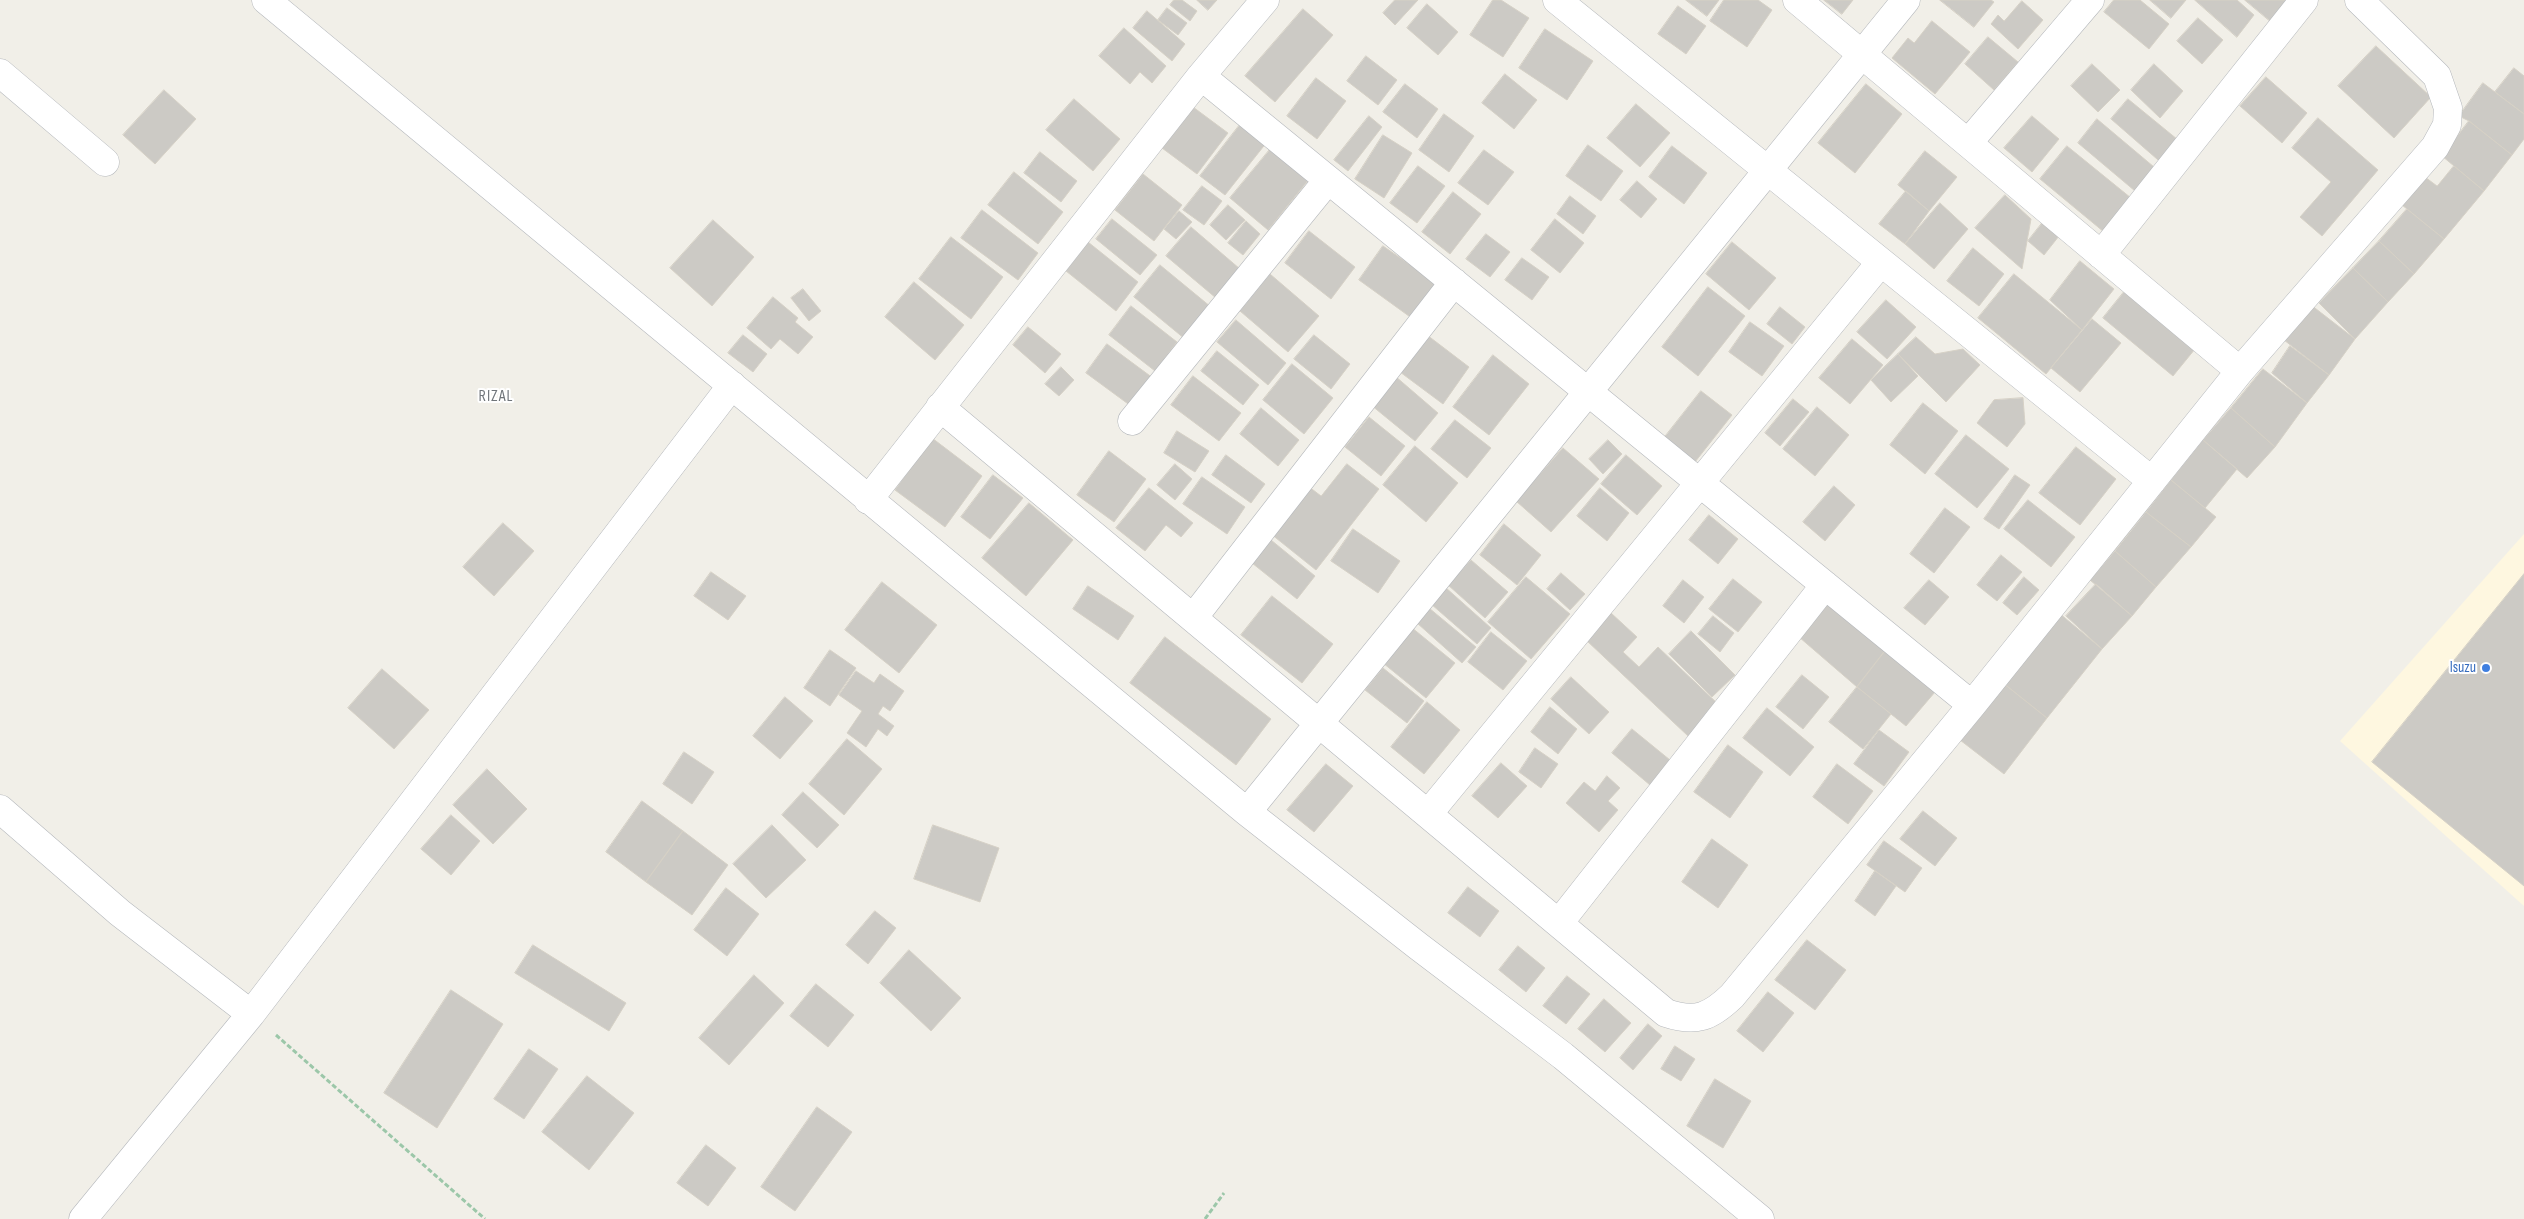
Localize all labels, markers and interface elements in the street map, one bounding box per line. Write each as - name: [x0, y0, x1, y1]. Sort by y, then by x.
- district label: RIZAL: [478, 387, 514, 407]
- place label: Isuzu: [2450, 659, 2476, 677]
- marker: Isuzu: [2480, 662, 2492, 674]

